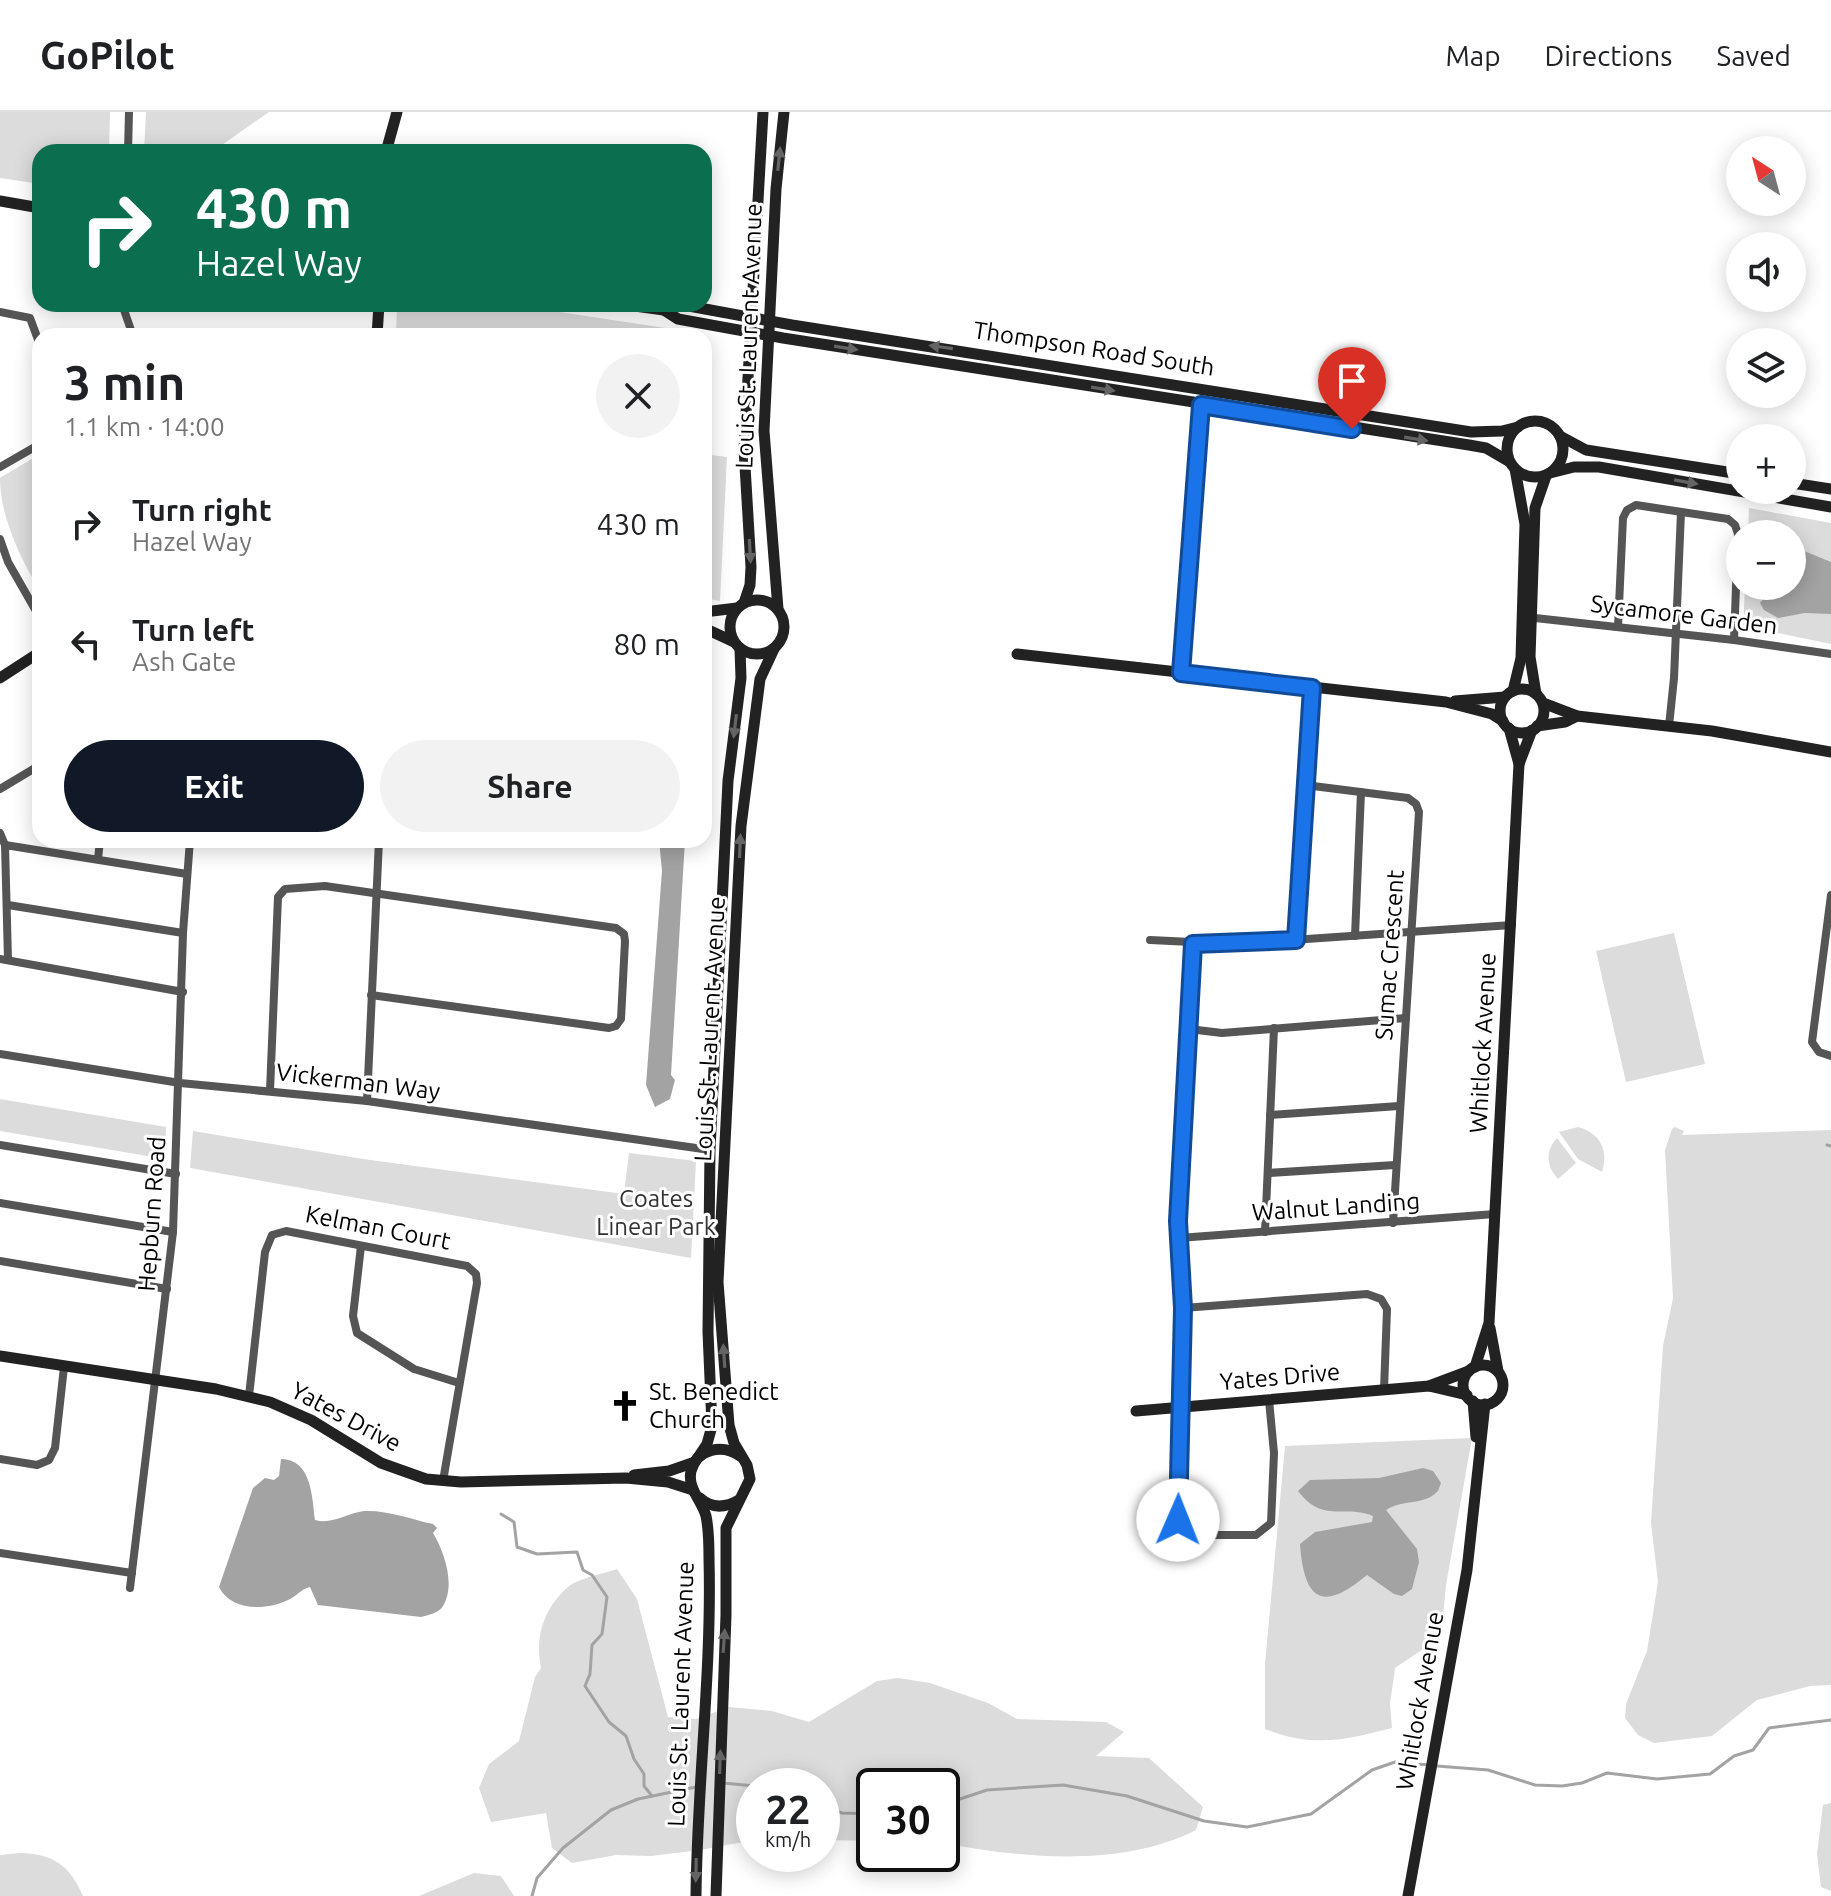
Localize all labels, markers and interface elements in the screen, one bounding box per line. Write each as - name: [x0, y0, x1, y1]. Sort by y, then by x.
- text: GoPilot: [40, 34, 175, 76]
- text: Map: [1445, 40, 1501, 71]
- text: Directions: [1545, 40, 1672, 71]
- text: Saved: [1716, 40, 1791, 71]
- north arrow: [1726, 136, 1806, 216]
- map controls: [1726, 136, 1806, 600]
- one-way arrow: [773, 146, 786, 171]
- icon: right: [64, 176, 168, 280]
- text: 430 m: [196, 176, 352, 239]
- street label: Louis St. Laurent Avenue: [730, 203, 767, 469]
- button: sound: [1726, 232, 1806, 312]
- text: Hazel Way: [196, 242, 362, 283]
- street label: Thompson Road South: [972, 316, 1217, 381]
- button: layers: [1726, 328, 1806, 408]
- one-way arrow: [928, 340, 953, 353]
- one-way arrow: [834, 343, 859, 355]
- pin: [1318, 347, 1386, 429]
- button: close: [596, 354, 680, 438]
- text: 3 min: [64, 355, 185, 409]
- icon: arrive: [1330, 359, 1374, 403]
- one-way arrow: [1091, 383, 1116, 396]
- text: 1.1 km · 14:00: [64, 412, 225, 441]
- button: +: [1726, 424, 1806, 504]
- one-way arrow: [1404, 433, 1429, 446]
- one-way arrow: [1674, 477, 1699, 489]
- text: Turn right: [132, 493, 272, 527]
- icon: right: [64, 502, 108, 546]
- text: 430 m: [596, 507, 680, 541]
- button: −: [1726, 520, 1806, 600]
- text: Hazel Way: [132, 527, 252, 556]
- one-way arrow: [744, 539, 757, 564]
- street label: Sycamore Garden: [1589, 590, 1779, 639]
- text: Turn left: [132, 613, 254, 647]
- icon: left: [64, 622, 108, 666]
- text: 80 m: [613, 627, 680, 661]
- text: Ash Gate: [132, 647, 236, 676]
- one-way arrow: [728, 714, 741, 739]
- button: Exit: [64, 740, 364, 832]
- button: Share: [380, 740, 680, 832]
- one-way arrow: [734, 833, 747, 858]
- street label: Sumac Crescent: [1370, 868, 1409, 1041]
- street label: Louis St. Laurent Avenue: [689, 896, 730, 1162]
- street label: Whitlock Avenue: [1464, 952, 1501, 1134]
- street label: Vickerman Way: [275, 1058, 442, 1105]
- street label: Hepburn Road: [133, 1136, 170, 1292]
- park label: Coates Linear Park: [596, 1185, 716, 1240]
- street label: Walnut Landing: [1251, 1187, 1421, 1226]
- street label: Kelman Court: [303, 1200, 453, 1255]
- one-way arrow: [717, 1343, 730, 1368]
- street label: Yates Drive: [1219, 1358, 1341, 1395]
- street label: Yates Drive: [287, 1376, 406, 1457]
- place label: St. Benedict Church: [649, 1378, 779, 1433]
- church icon: St. Benedict Church: [608, 1389, 642, 1423]
- position arrow: [1136, 1478, 1220, 1562]
- street label: Louis St. Laurent Avenue: [662, 1561, 699, 1827]
- street label: Whitlock Avenue: [1390, 1609, 1449, 1792]
- one-way arrow: [718, 1628, 731, 1653]
- one-way arrow: [714, 1749, 727, 1774]
- speed limit sign: 30: [856, 1768, 960, 1872]
- text: 22: [765, 1787, 811, 1832]
- text: km/h: [765, 1828, 811, 1851]
- one-way arrow: [690, 1858, 702, 1883]

